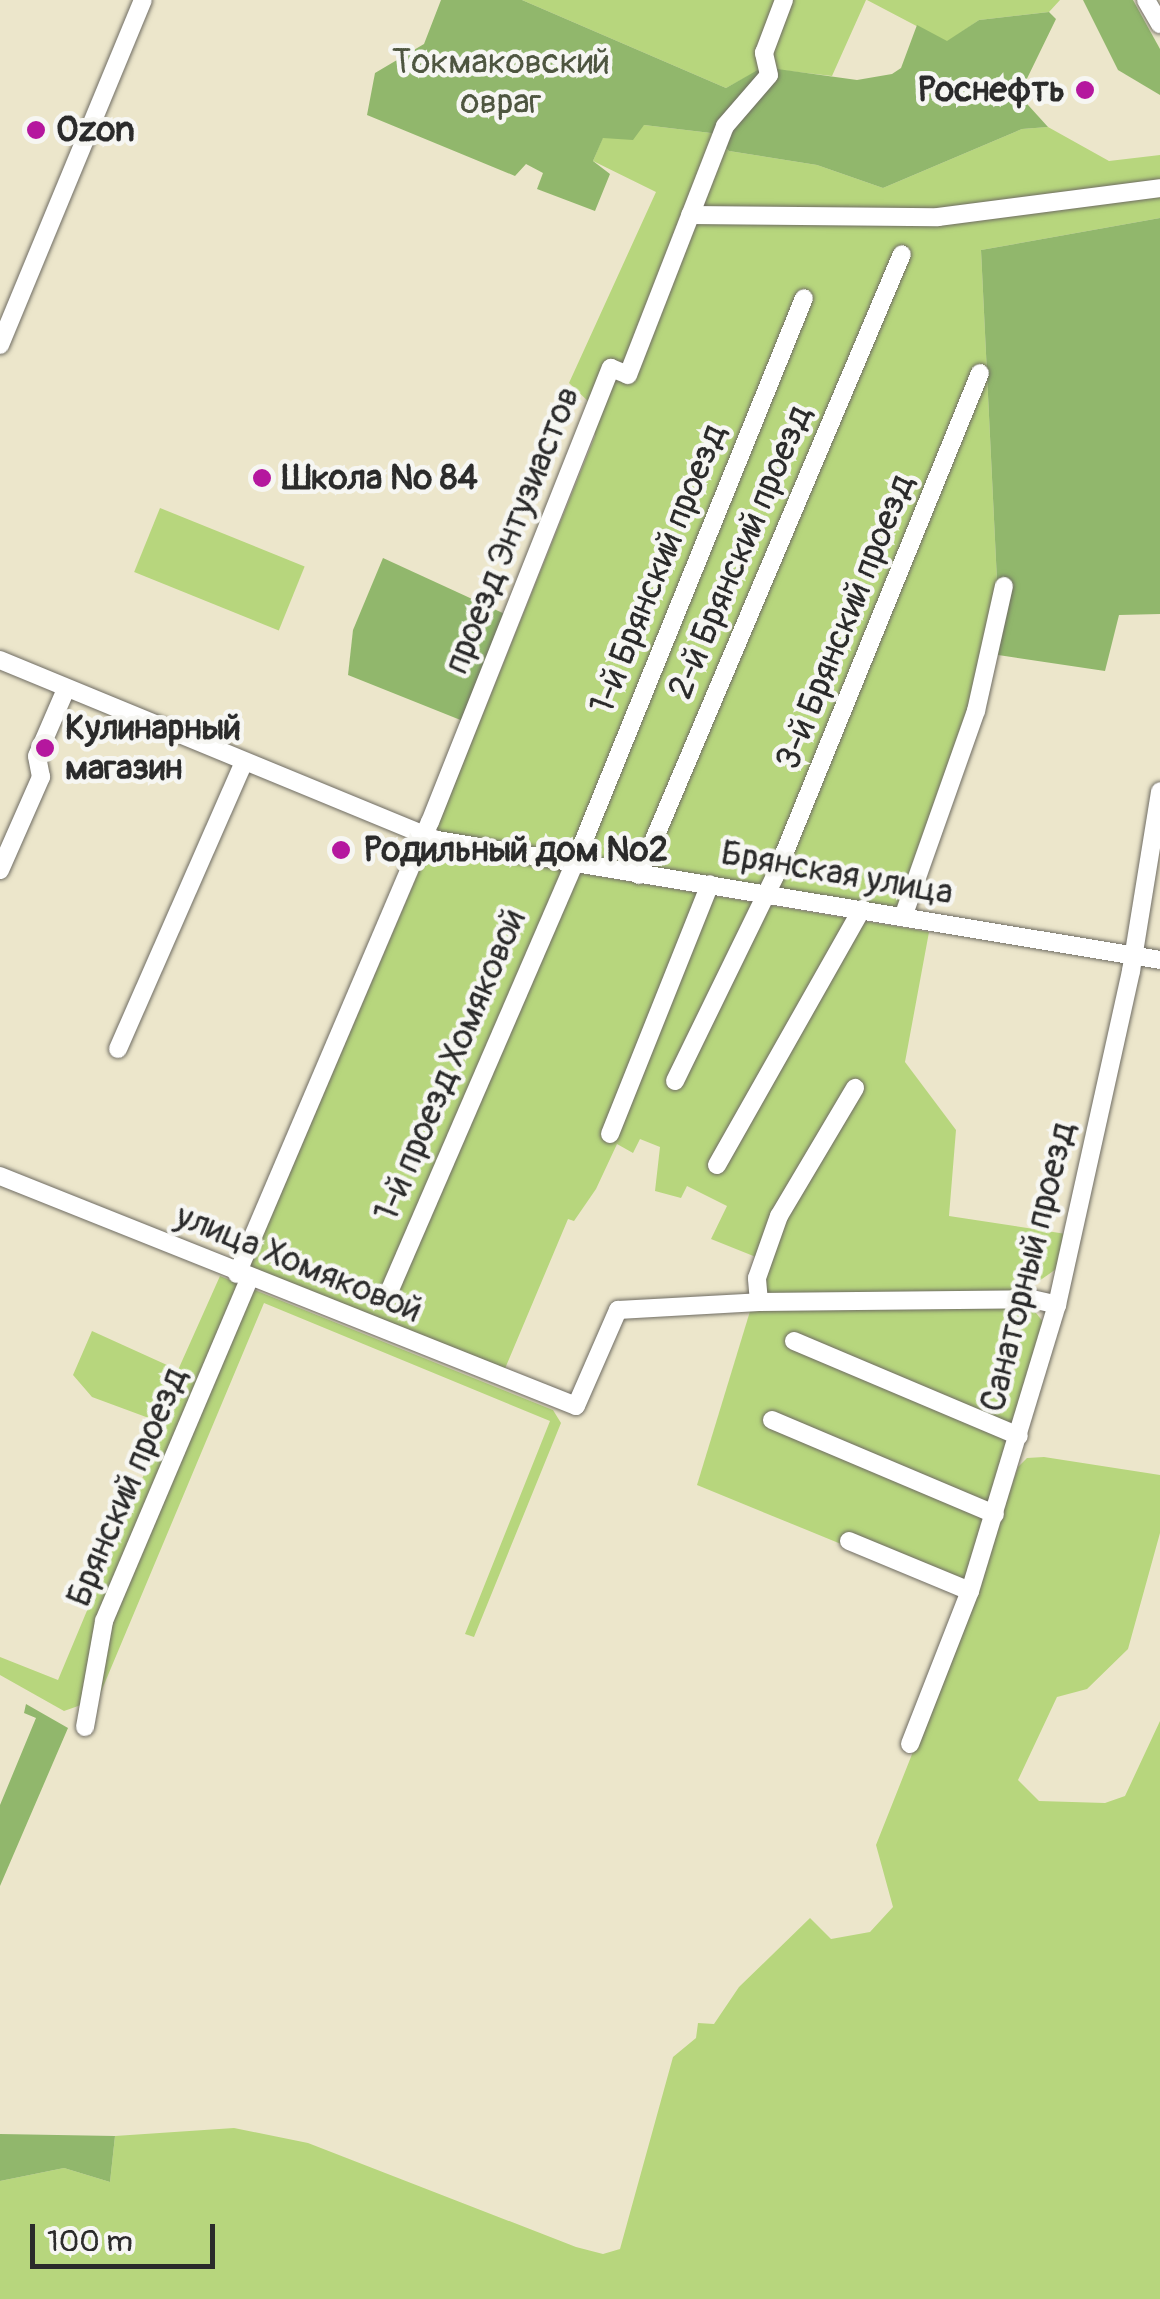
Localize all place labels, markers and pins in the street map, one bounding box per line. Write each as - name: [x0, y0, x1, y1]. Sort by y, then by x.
- place label: Роснефть: [918, 69, 1065, 111]
- marker: Роснефть: [1074, 79, 1096, 101]
- place label: Ozon: [56, 109, 135, 151]
- marker: Ozon: [25, 119, 47, 141]
- place label: Школа № 84: [282, 457, 478, 499]
- marker: Школа № 84: [251, 467, 273, 489]
- place label: Кулинарный магазин: [65, 707, 241, 789]
- marker: Кулинарный магазин: [34, 737, 56, 759]
- place label: Родильный дом №2: [364, 829, 668, 871]
- marker: Родильный дом №2: [328, 837, 354, 863]

